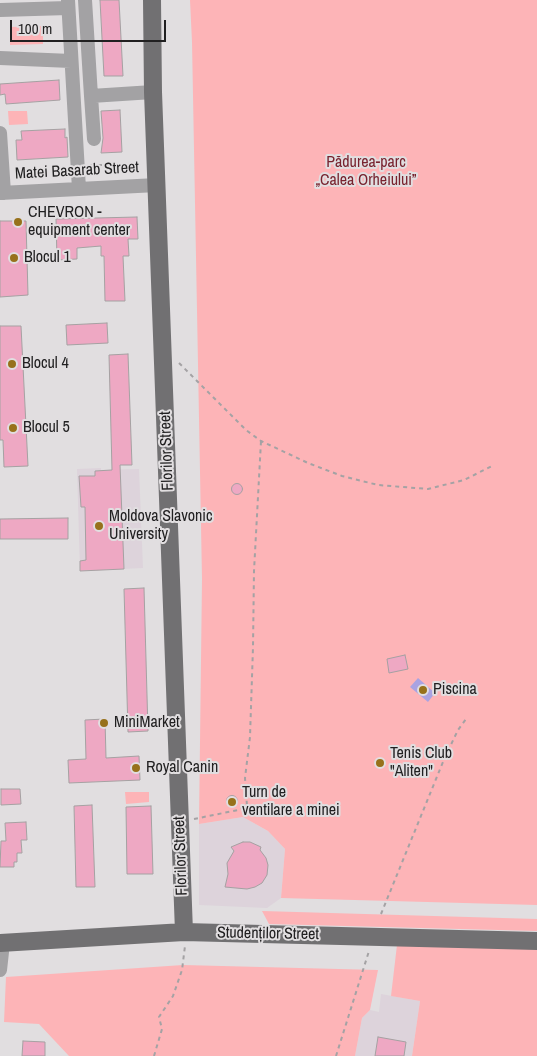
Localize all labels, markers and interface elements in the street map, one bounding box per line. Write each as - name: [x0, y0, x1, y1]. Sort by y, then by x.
- scale bar: [12, 10, 169, 42]
- text: 100 m: [18, 18, 52, 39]
- park label: Pădurea-parc „Calea Orheiului”: [316, 153, 416, 191]
- street label: Matei Basarab Street: [15, 158, 139, 184]
- place label: CHEVRON - equipment center: [28, 203, 130, 241]
- marker: CHEVRON - equipment center: [12, 216, 24, 228]
- place label: Blocul 1: [24, 248, 71, 268]
- marker: Blocul 1: [8, 252, 20, 264]
- place label: Blocul 4: [22, 354, 69, 374]
- marker: Blocul 4: [6, 358, 18, 370]
- street label: Florilor Street: [156, 411, 178, 491]
- place label: Blocul 5: [23, 418, 70, 438]
- marker: Blocul 5: [7, 422, 19, 434]
- place label: Moldova Slavonic University: [109, 507, 213, 545]
- marker: Moldova Slavonic University: [93, 520, 105, 532]
- place label: Piscina: [433, 680, 477, 700]
- marker: Piscina: [417, 684, 429, 696]
- place label: MiniMarket: [114, 713, 180, 733]
- marker: MiniMarket: [98, 717, 110, 729]
- place label: Tenis Club "Aliten": [390, 744, 452, 782]
- marker: Tenis Club "Aliten": [374, 757, 386, 769]
- place label: Royal Canin: [146, 758, 218, 778]
- marker: Royal Canin: [130, 762, 142, 774]
- place label: Turn de ventilare a minei: [242, 783, 340, 821]
- marker: Turn de ventilare a minei: [226, 796, 238, 808]
- street label: Florilor Street: [170, 816, 192, 896]
- street label: Studenților Street: [217, 924, 319, 944]

